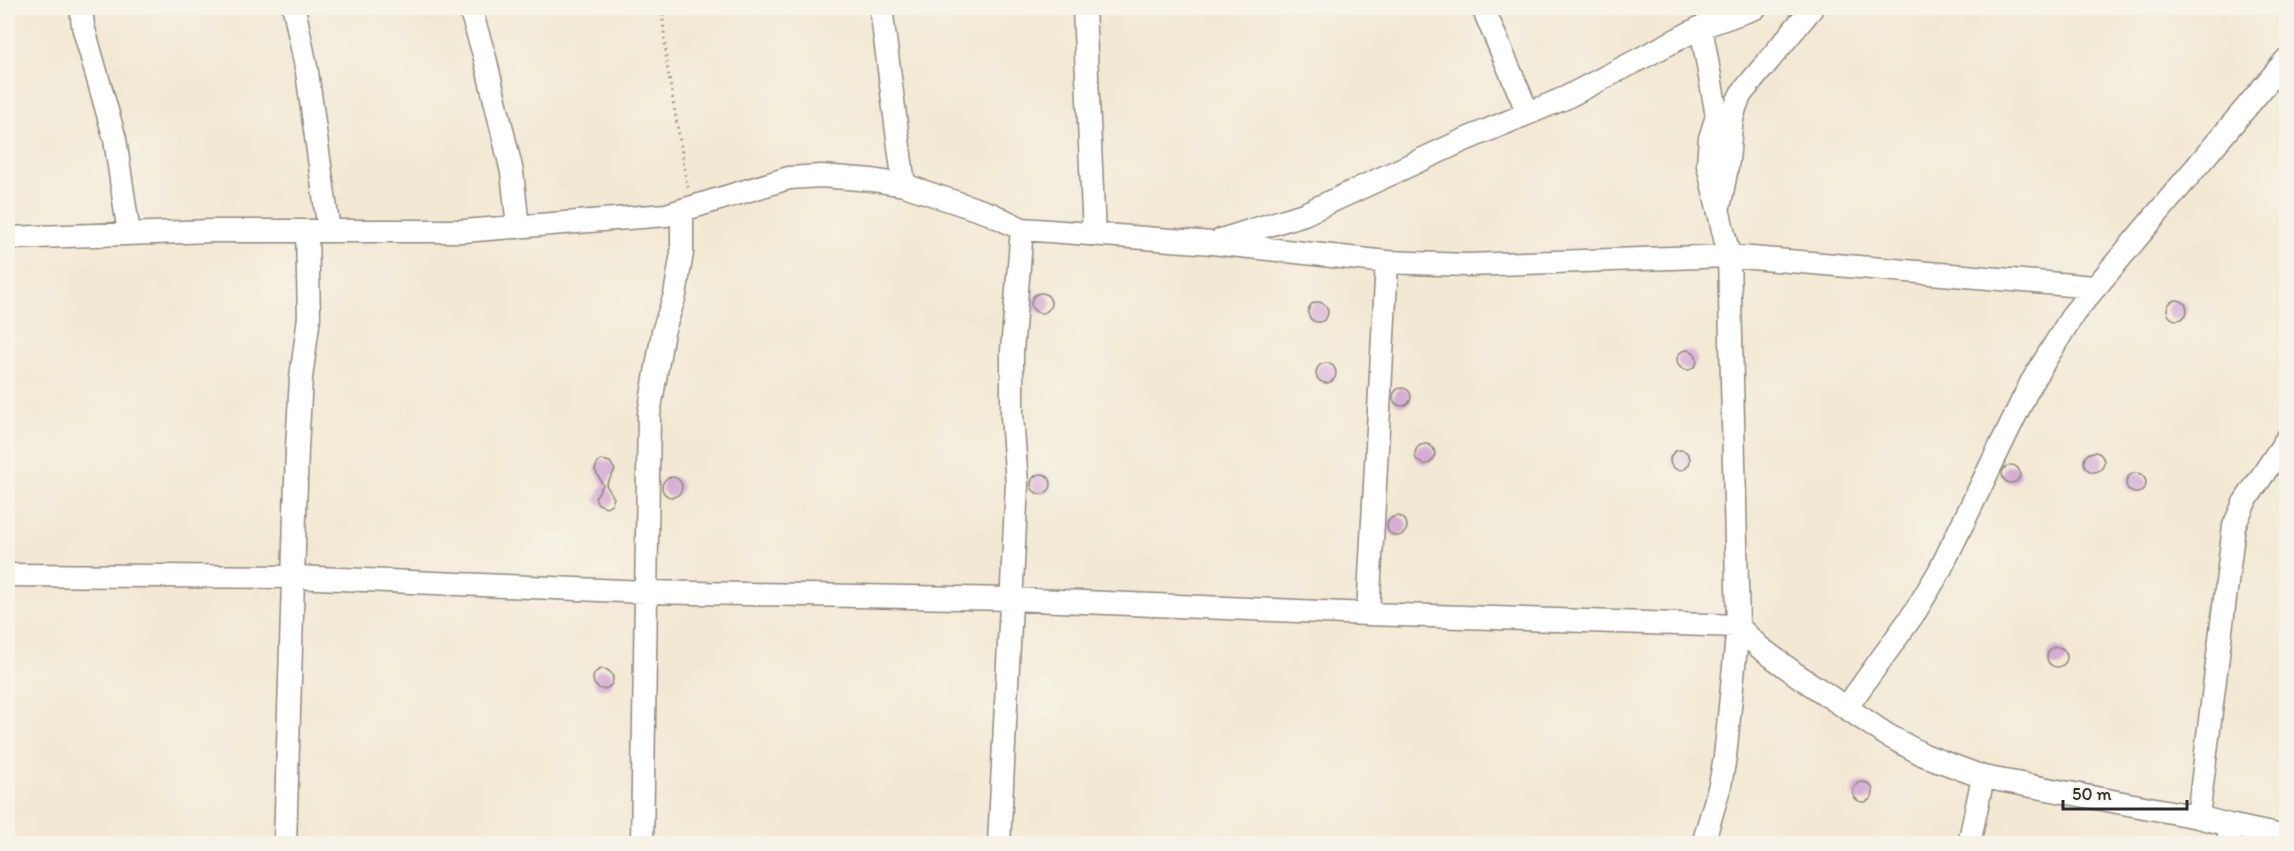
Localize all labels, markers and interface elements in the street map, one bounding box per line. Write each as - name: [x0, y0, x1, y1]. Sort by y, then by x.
- scale bar: [2063, 773, 2188, 811]
- text: 50 m: [2072, 783, 2112, 805]

